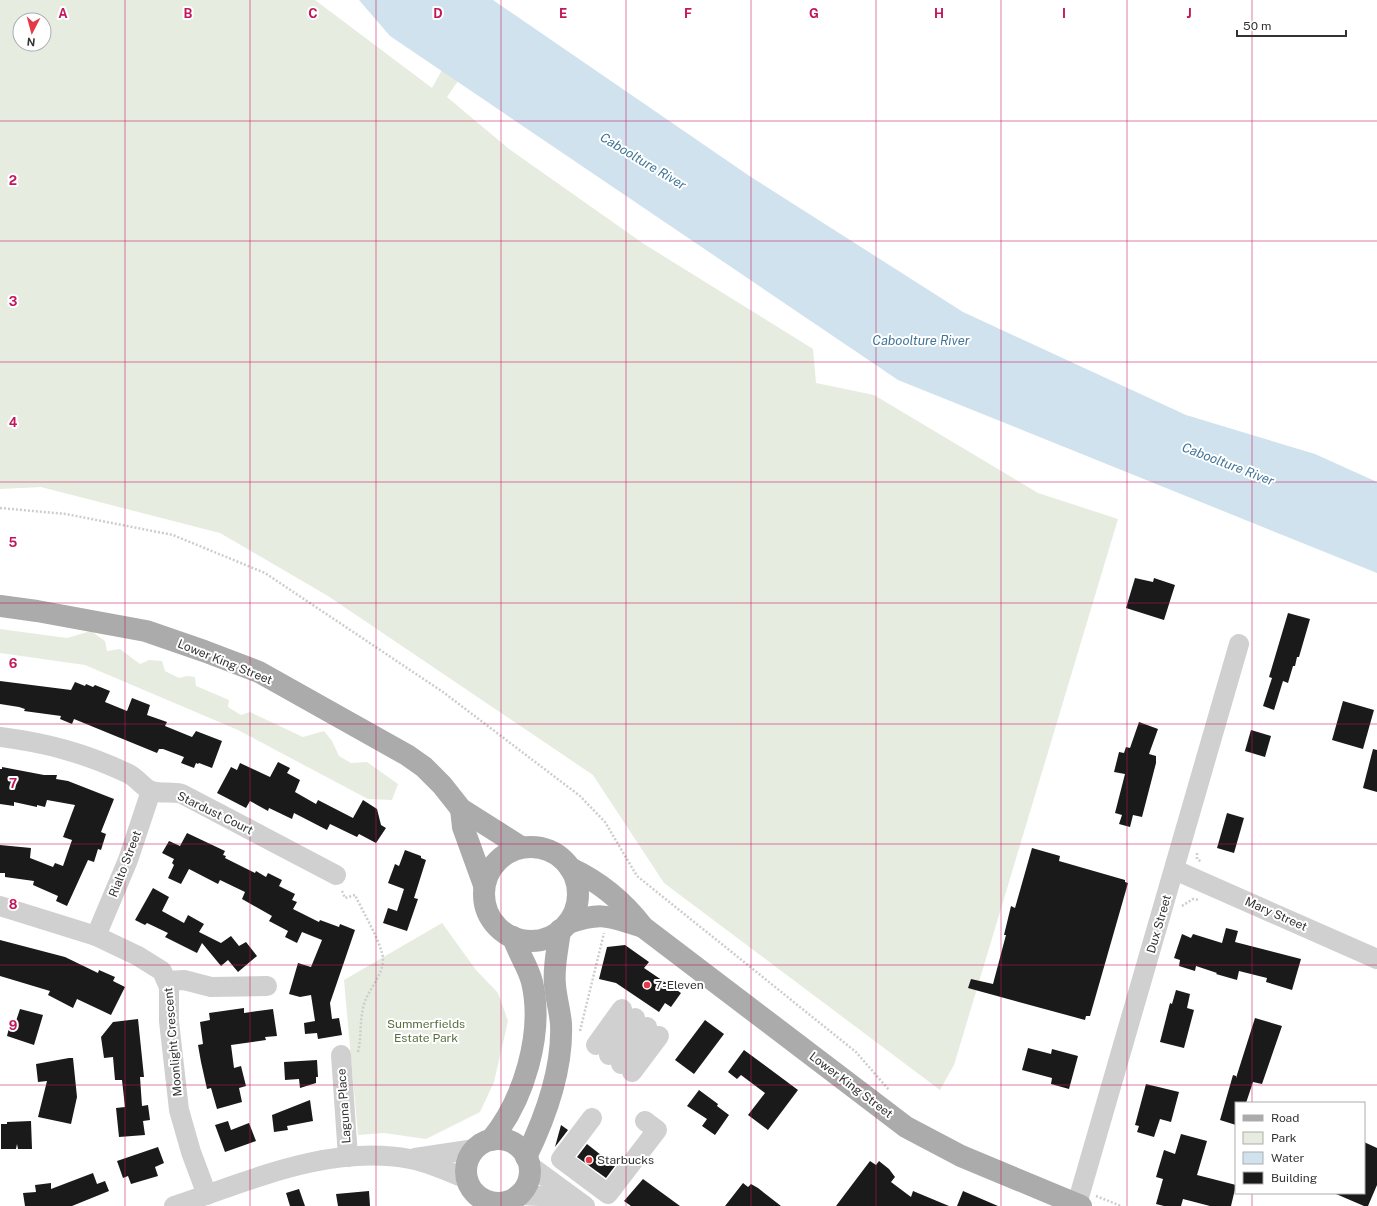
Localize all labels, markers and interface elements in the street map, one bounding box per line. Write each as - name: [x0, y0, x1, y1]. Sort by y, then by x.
- text: A: [58, 6, 68, 21]
- text: B: [184, 6, 193, 21]
- text: C: [308, 6, 318, 21]
- text: D: [433, 6, 443, 21]
- text: E: [559, 6, 567, 21]
- text: F: [684, 6, 692, 21]
- text: G: [809, 6, 819, 21]
- text: H: [934, 6, 944, 21]
- text: I: [1062, 6, 1066, 21]
- text: J: [1186, 6, 1192, 21]
- north arrow: [12, 12, 52, 52]
- scale bar: [1237, 12, 1346, 38]
- text: 50 m: [1243, 19, 1271, 33]
- text: N: [26, 36, 36, 48]
- water label: Caboolture River: [597, 129, 689, 193]
- text: 2: [9, 173, 17, 188]
- text: 3: [9, 294, 18, 309]
- water label: Caboolture River: [872, 333, 970, 348]
- text: 4: [9, 415, 18, 430]
- water label: Caboolture River: [1180, 440, 1276, 488]
- text: 5: [9, 535, 18, 550]
- street label: Lower King Street: [176, 637, 275, 687]
- text: 6: [9, 656, 18, 671]
- text: 7: [9, 776, 17, 791]
- street label: Stardust Court: [175, 789, 255, 838]
- street label: Rialto Street: [106, 829, 144, 899]
- street label: Dux Street: [1144, 893, 1174, 955]
- street label: Mary Street: [1243, 894, 1309, 934]
- text: 8: [9, 897, 18, 912]
- place label: 7-Eleven: [655, 978, 704, 992]
- marker: 7-Eleven: [642, 980, 652, 990]
- street label: Moonlight Crescent: [161, 986, 185, 1097]
- park label: Summerfields Estate Park: [387, 1017, 465, 1045]
- text: 9: [9, 1018, 17, 1033]
- street label: Lower King Street: [807, 1049, 896, 1121]
- street label: Laguna Place: [334, 1068, 354, 1144]
- legend: [1235, 1102, 1365, 1194]
- text: Road: [1271, 1111, 1299, 1125]
- text: Park: [1271, 1131, 1297, 1145]
- text: Water: [1271, 1151, 1305, 1165]
- place label: Starbucks: [597, 1153, 654, 1167]
- marker: Starbucks: [584, 1155, 594, 1165]
- text: Building: [1271, 1171, 1317, 1185]

